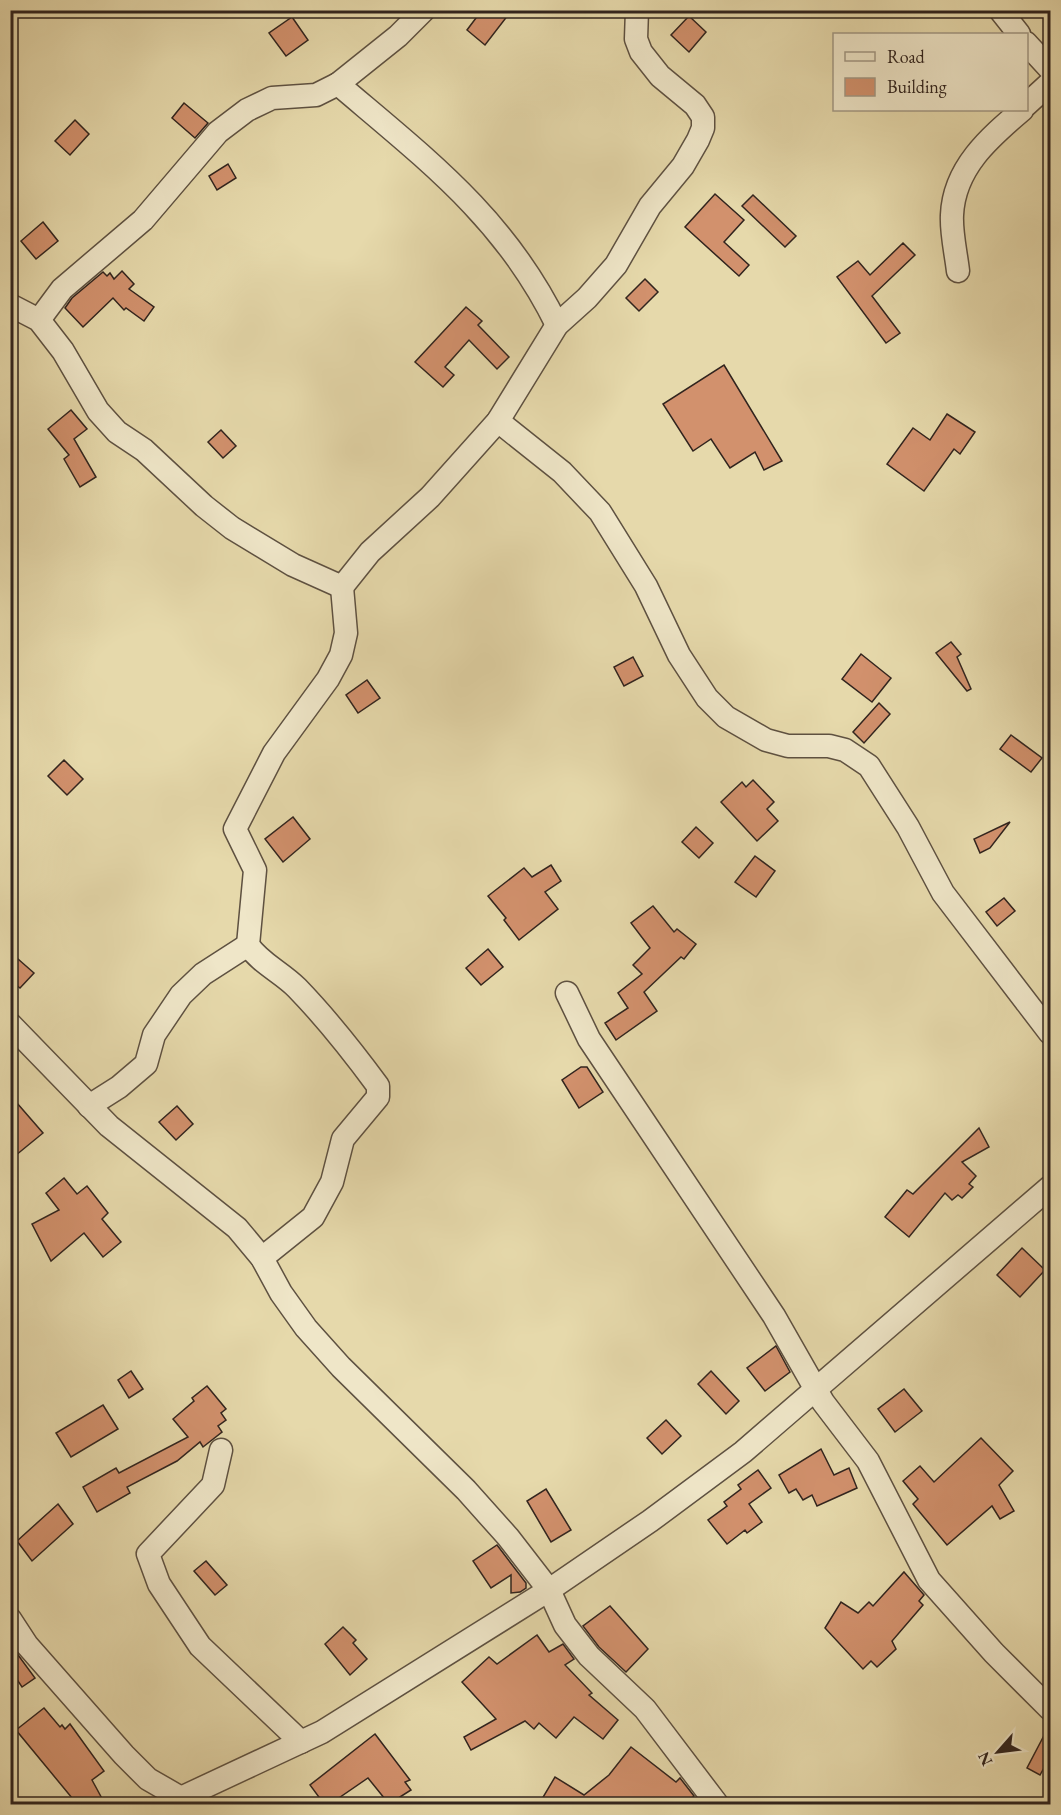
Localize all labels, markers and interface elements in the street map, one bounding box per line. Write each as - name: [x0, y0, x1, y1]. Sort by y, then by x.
- legend: [833, 33, 1028, 111]
- text: Road: [887, 45, 926, 68]
- text: Building: [887, 75, 947, 98]
- north arrow: [968, 1722, 1028, 1782]
- text: N: [973, 1748, 998, 1769]

